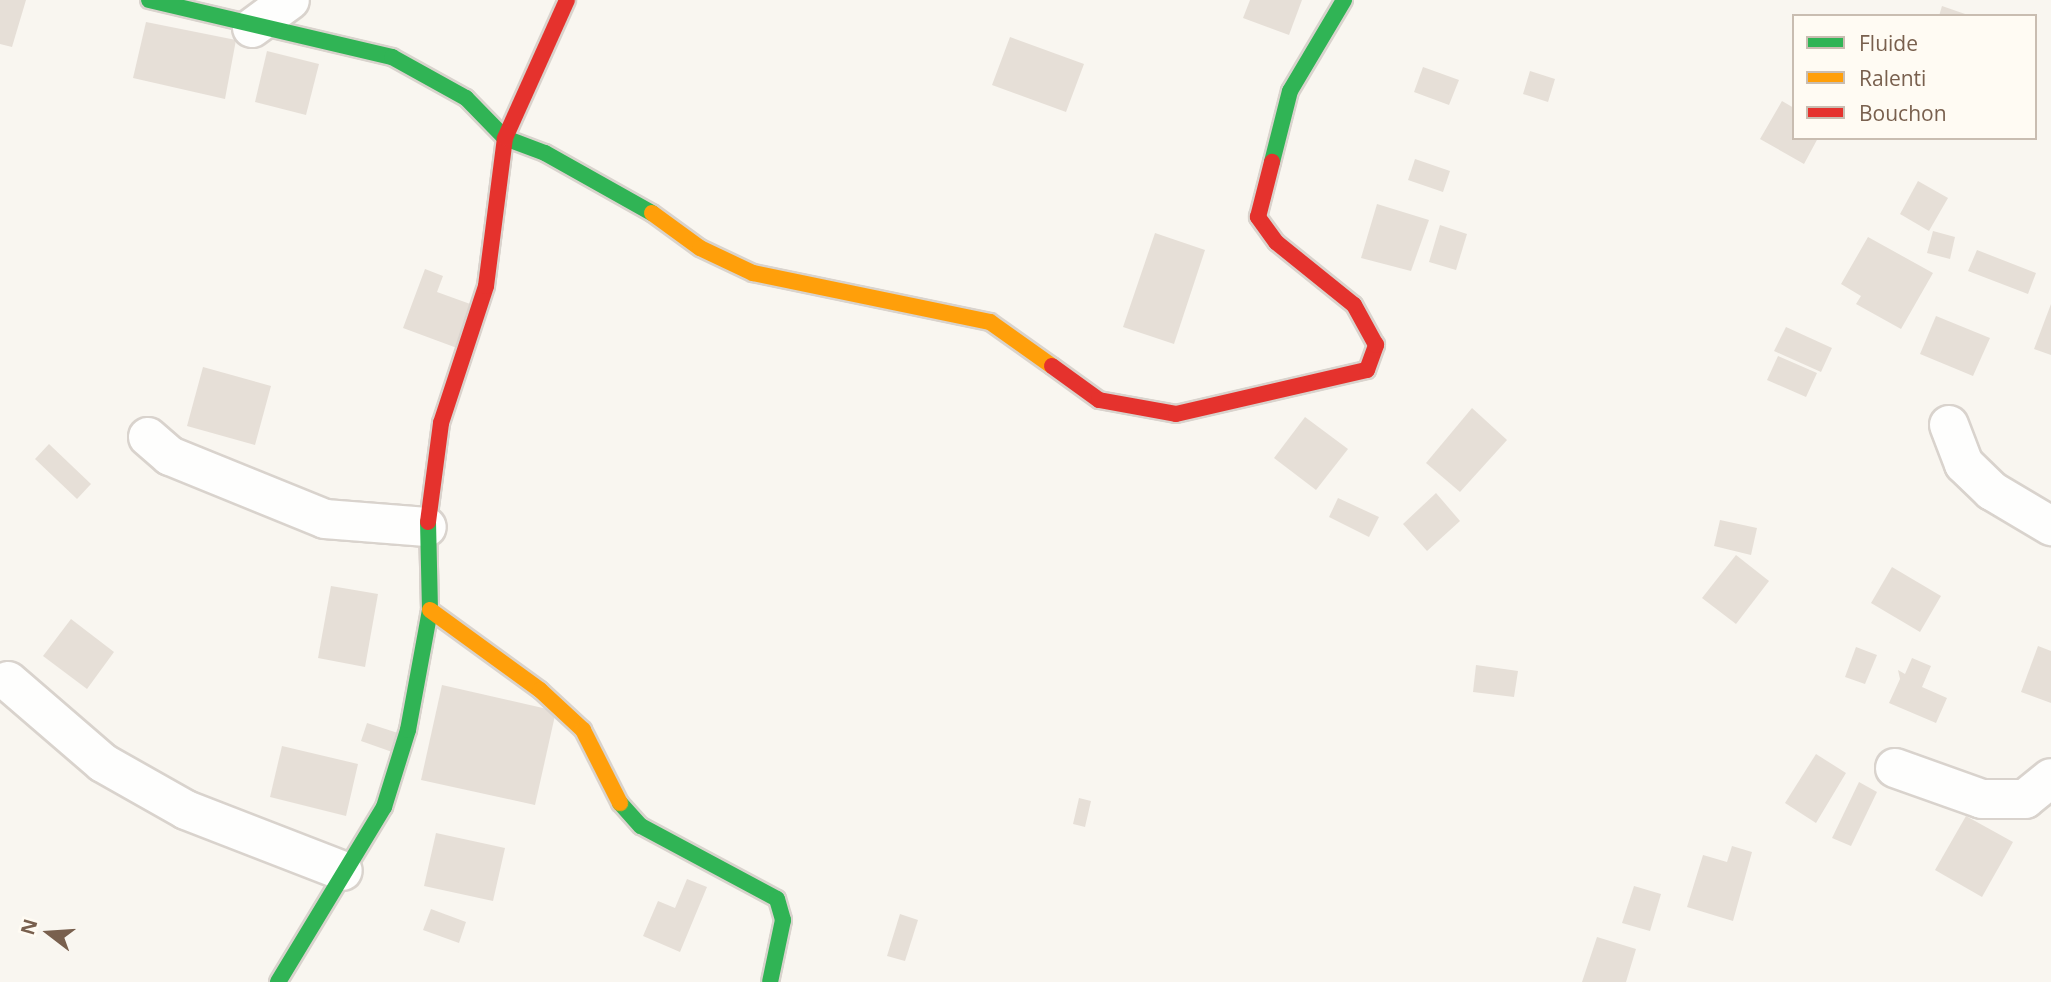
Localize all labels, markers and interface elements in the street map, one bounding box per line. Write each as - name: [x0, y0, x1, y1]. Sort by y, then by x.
- legend: [1792, 14, 2037, 140]
- text: Fluide: [1859, 29, 1918, 57]
- text: Ralenti: [1859, 64, 1926, 92]
- text: Bouchon: [1859, 99, 1947, 127]
- north arrow: [14, 898, 84, 968]
- text: N: [14, 916, 44, 938]

